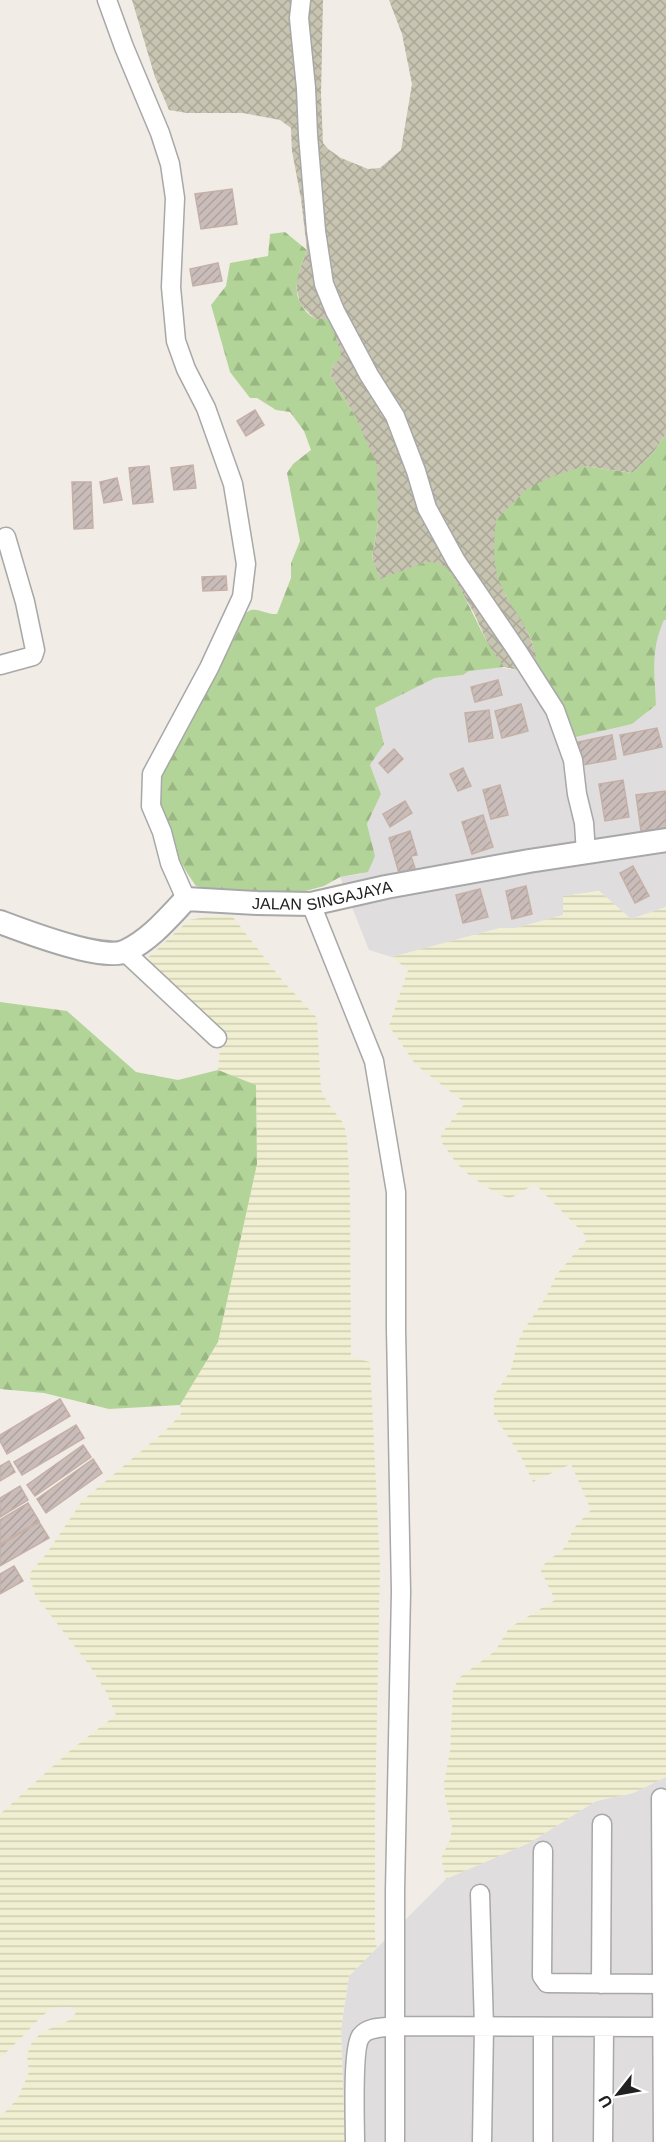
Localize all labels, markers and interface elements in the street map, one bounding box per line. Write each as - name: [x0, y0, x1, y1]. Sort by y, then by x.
- street label: JALAN SINGAJAYA: [252, 878, 394, 914]
- north arrow: [588, 2064, 648, 2124]
- text: U: [595, 2092, 616, 2111]

